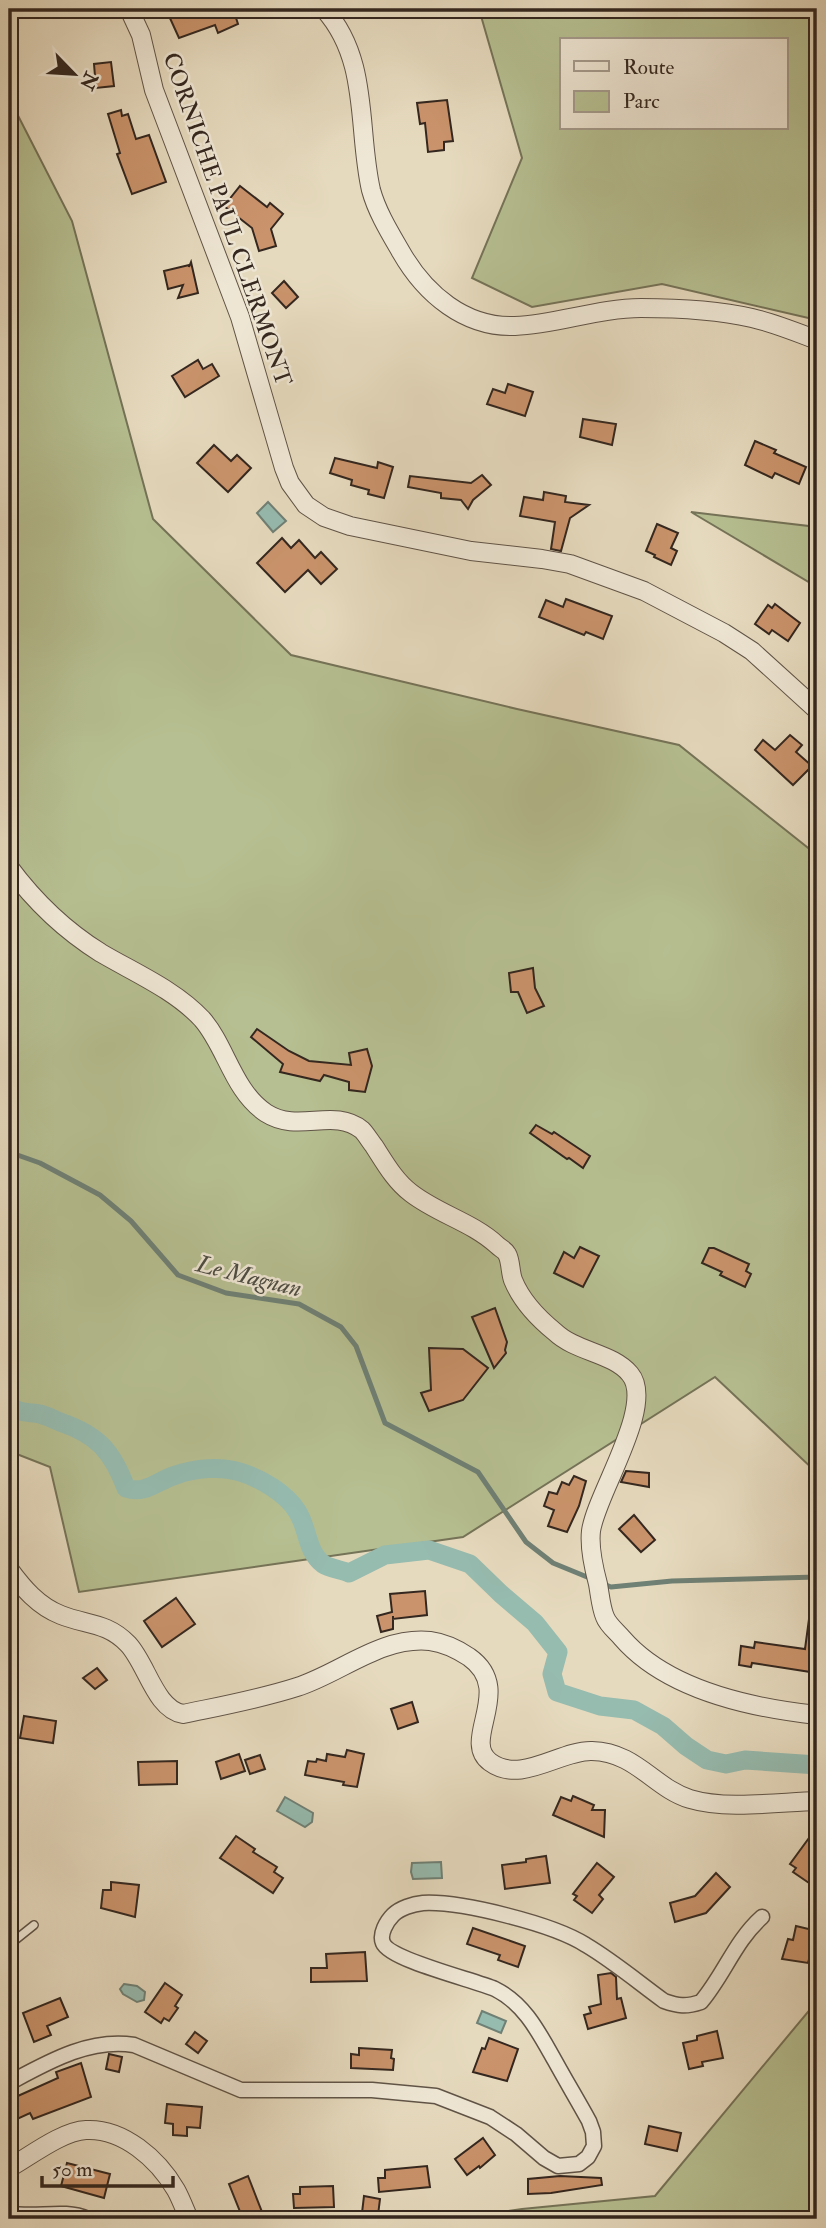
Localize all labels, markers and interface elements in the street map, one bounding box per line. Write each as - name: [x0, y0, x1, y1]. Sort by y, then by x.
- north arrow: [38, 38, 108, 108]
- legend: [560, 38, 788, 130]
- street label: CORNICHE PAUL CLERMONT: [157, 49, 298, 390]
- text: Route: [623, 54, 675, 81]
- text: N: [74, 67, 103, 94]
- text: Parc: [623, 88, 660, 115]
- water label: Le Magnan: [192, 1248, 305, 1305]
- scale bar: [42, 2144, 173, 2188]
- text: 50 m: [52, 2156, 93, 2183]

